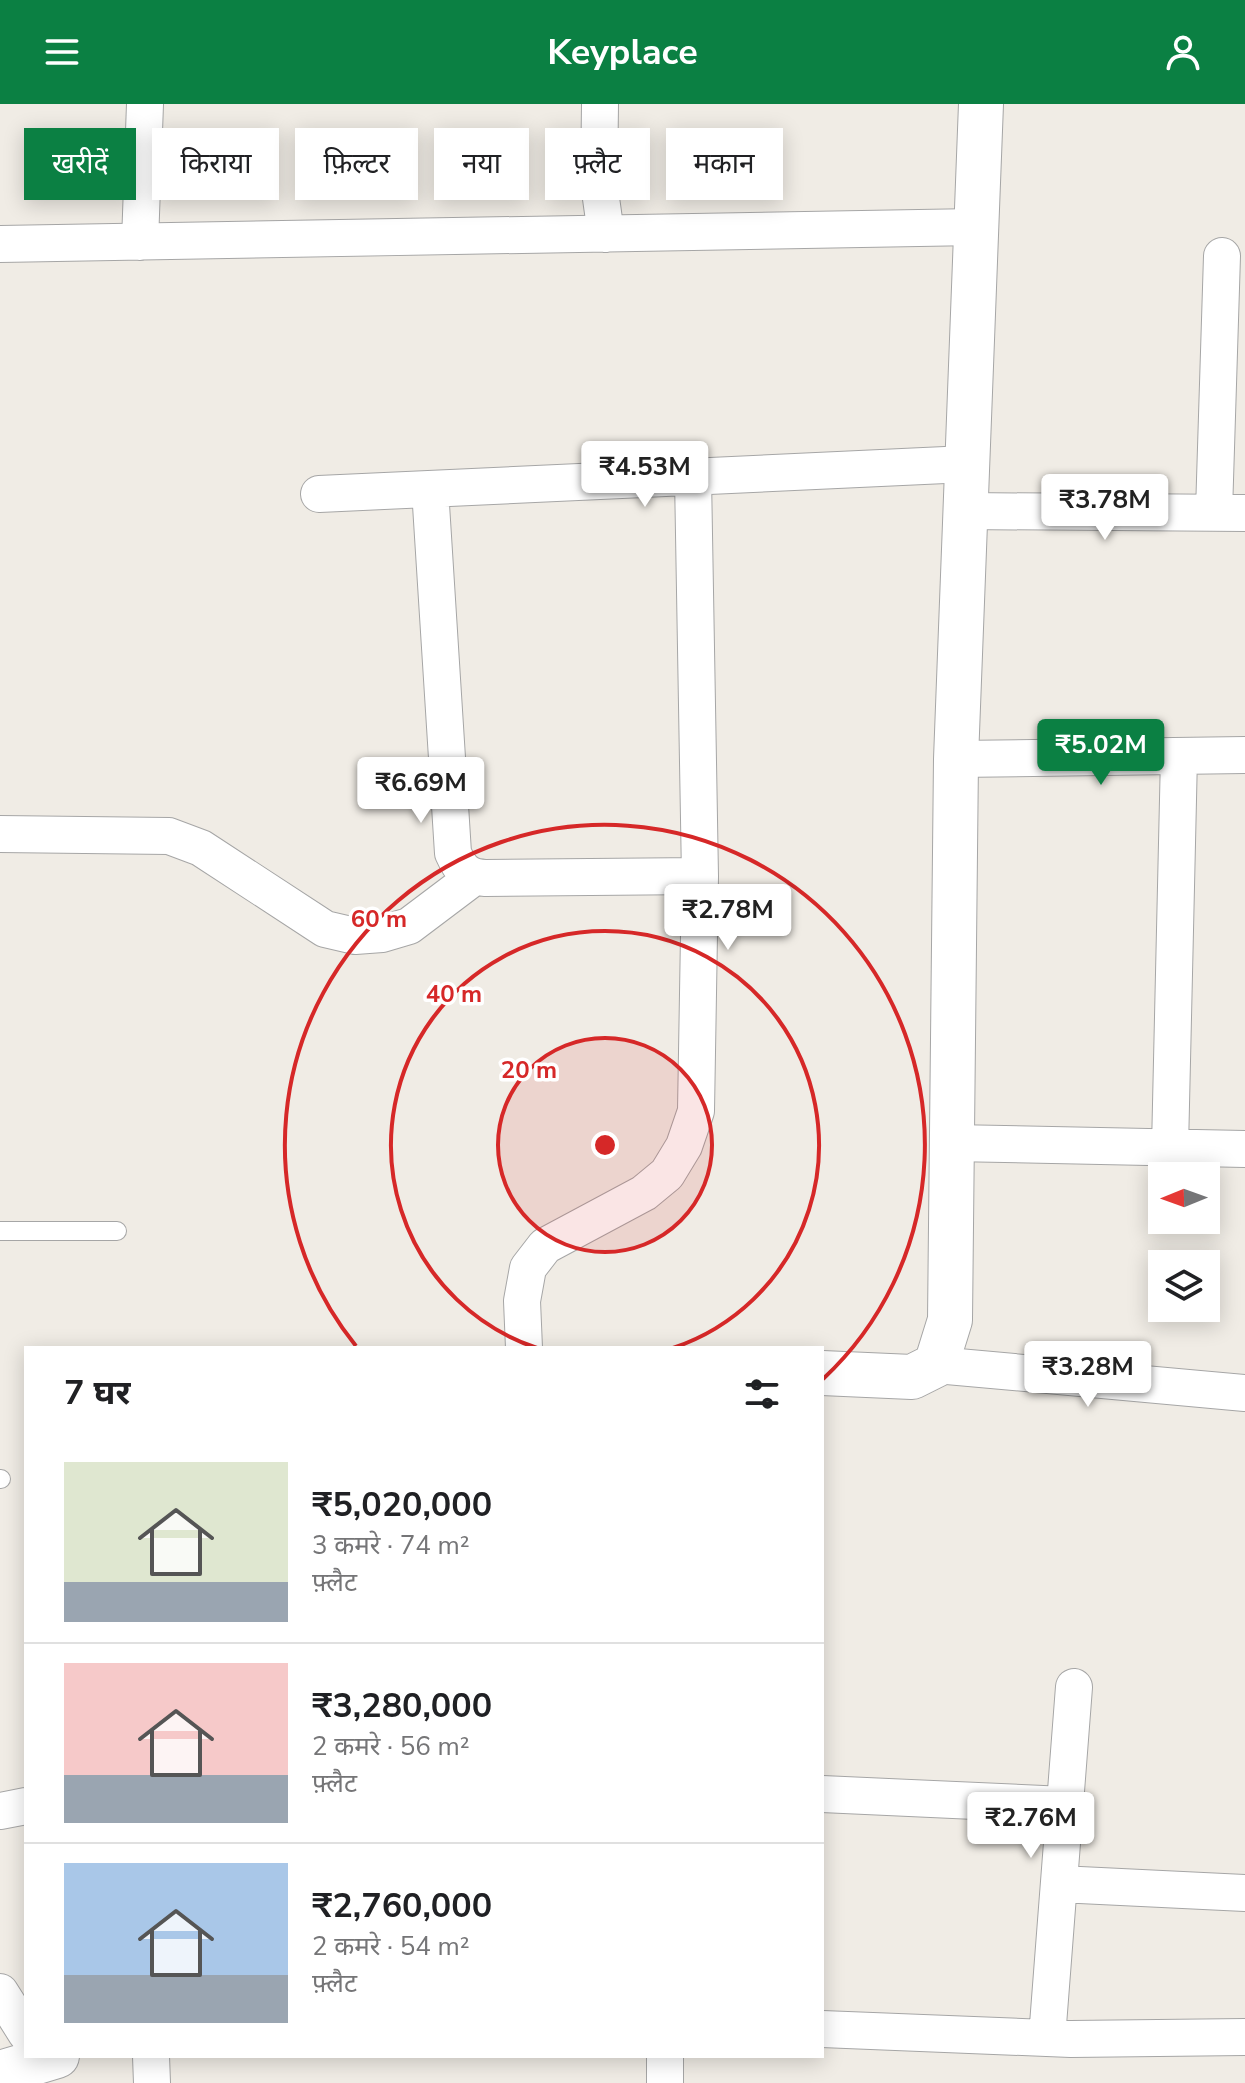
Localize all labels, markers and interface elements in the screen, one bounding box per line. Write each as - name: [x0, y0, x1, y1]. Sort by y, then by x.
- text: Keyplace: [547, 28, 698, 77]
- icon: menu: [40, 30, 84, 74]
- icon: person: [1161, 30, 1205, 74]
- chip: खरीदें: [24, 128, 136, 200]
- chip: किराया: [152, 128, 279, 200]
- chip: फ़िल्टर: [295, 128, 418, 200]
- chip: नया: [434, 128, 529, 200]
- chip: फ़्लैट: [545, 128, 650, 200]
- chip: मकान: [666, 128, 783, 200]
- pin: ₹4.53M: [580, 441, 710, 509]
- text: ₹4.53M: [599, 449, 691, 484]
- pin: ₹3.78M: [1040, 474, 1170, 542]
- text: ₹3.78M: [1059, 482, 1151, 517]
- pin: ₹5.02M: [1036, 719, 1166, 787]
- text: ₹5.02M: [1055, 727, 1147, 762]
- pin: ₹6.69M: [356, 757, 486, 825]
- text: ₹6.69M: [375, 765, 467, 800]
- pin: ₹2.78M: [663, 884, 793, 952]
- text: ₹2.78M: [682, 892, 774, 927]
- text: 60 m: [351, 903, 407, 935]
- text: 40 m: [426, 978, 482, 1010]
- text: 20 m: [501, 1054, 557, 1086]
- centre of rings: [591, 1131, 619, 1159]
- north arrow: [1148, 1162, 1220, 1234]
- map controls: [1148, 1162, 1220, 1322]
- button: layers: [1148, 1250, 1220, 1322]
- pin: ₹3.28M: [1023, 1341, 1153, 1409]
- text: ₹3.28M: [1042, 1349, 1134, 1384]
- text: 7 घर: [64, 1370, 131, 1416]
- icon: filters: [740, 1372, 784, 1416]
- text: ₹5,020,000: [312, 1482, 492, 1528]
- icon: home: [128, 1494, 224, 1590]
- text: 3 कमरे · 74 m²: [312, 1528, 470, 1563]
- text: फ़्लैट: [312, 1565, 357, 1600]
- text: ₹3,280,000: [312, 1683, 492, 1729]
- icon: home: [128, 1695, 224, 1791]
- text: 2 कमरे · 56 m²: [312, 1729, 470, 1764]
- text: फ़्लैट: [312, 1766, 357, 1801]
- pin: ₹2.76M: [966, 1792, 1096, 1860]
- text: ₹2.76M: [985, 1800, 1077, 1835]
- text: ₹2,760,000: [312, 1883, 492, 1929]
- icon: home: [128, 1895, 224, 1991]
- text: 2 कमरे · 54 m²: [312, 1929, 470, 1964]
- text: फ़्लैट: [312, 1966, 357, 2001]

